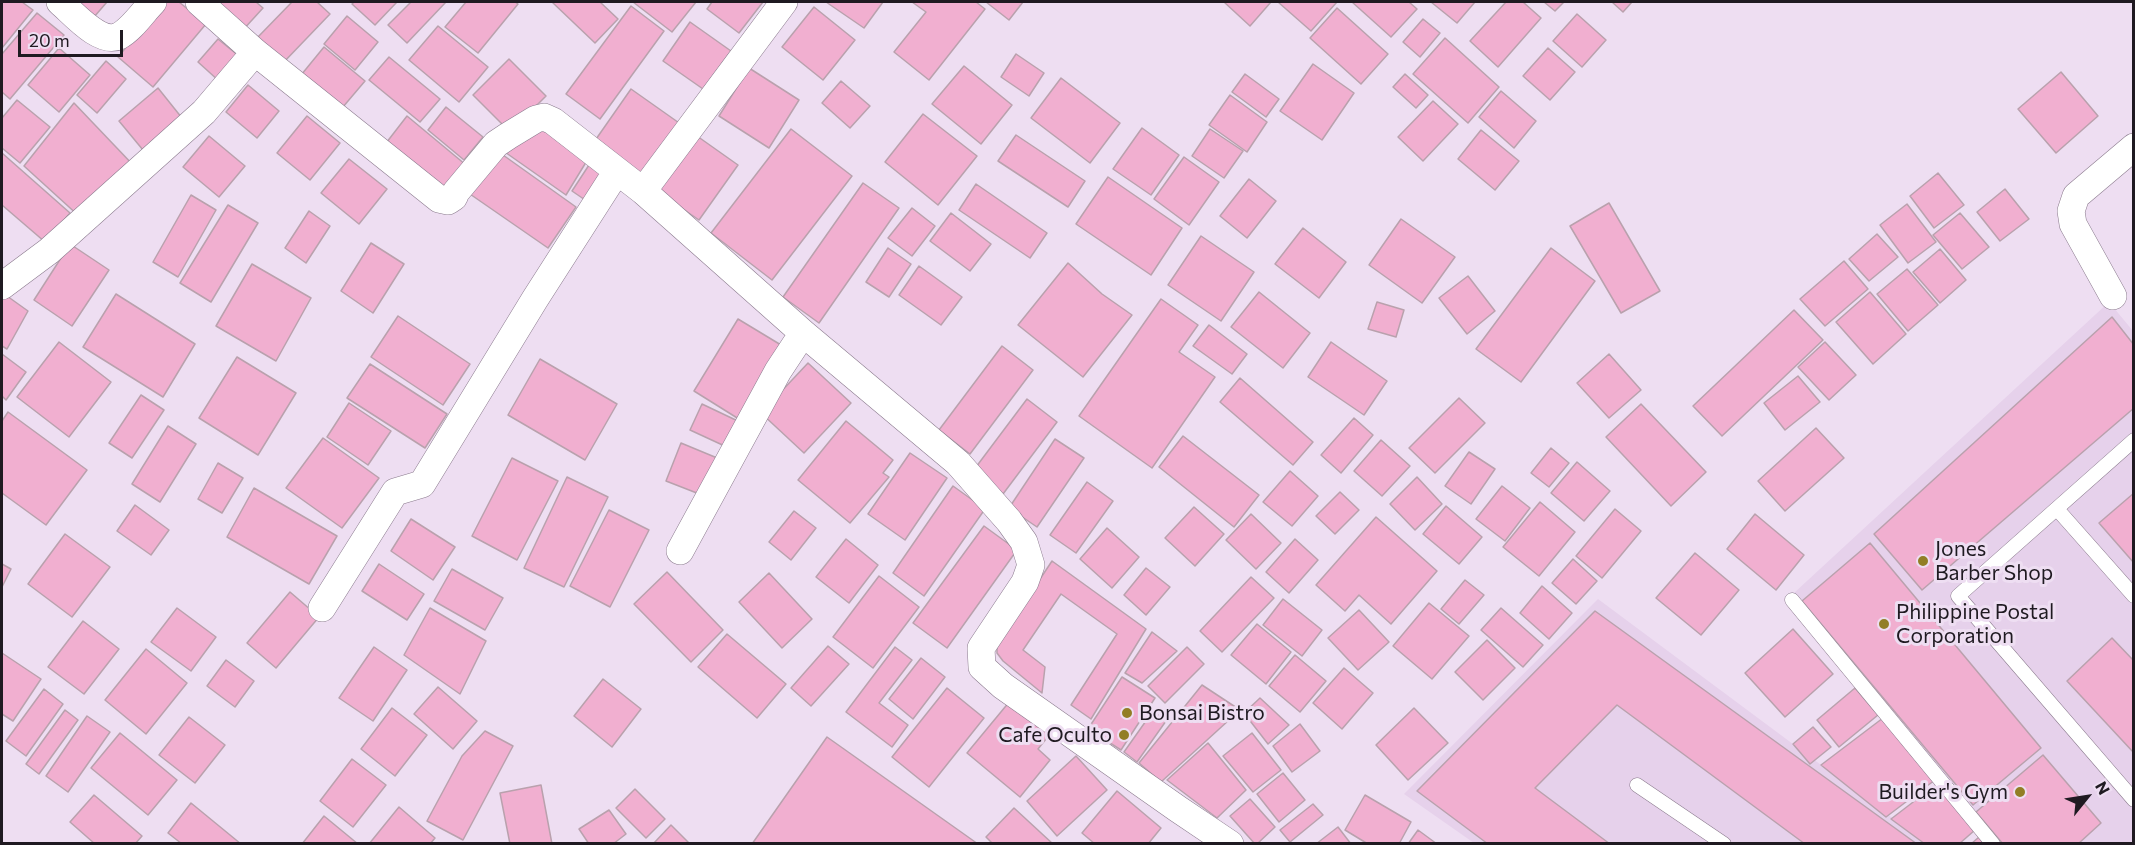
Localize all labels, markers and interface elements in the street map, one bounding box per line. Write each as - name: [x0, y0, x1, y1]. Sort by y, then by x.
- scale bar: [21, 18, 126, 56]
- text: 20 m: [29, 29, 70, 51]
- place label: Jones Barber Shop: [1935, 536, 2053, 586]
- marker: Jones Barber Shop: [1916, 554, 1930, 568]
- place label: Philippine Postal Corporation: [1896, 599, 2054, 649]
- marker: Philippine Postal Corporation: [1877, 617, 1891, 631]
- place label: Bonsai Bistro: [1139, 700, 1265, 726]
- marker: Bonsai Bistro: [1120, 706, 1134, 720]
- place label: Cafe Oculto: [998, 722, 1112, 748]
- marker: Cafe Oculto: [1117, 728, 1131, 742]
- north arrow: [2057, 767, 2117, 827]
- text: N: [2092, 778, 2114, 798]
- place label: Builder's Gym: [1878, 779, 2008, 805]
- marker: Builder's Gym: [2013, 785, 2027, 799]

